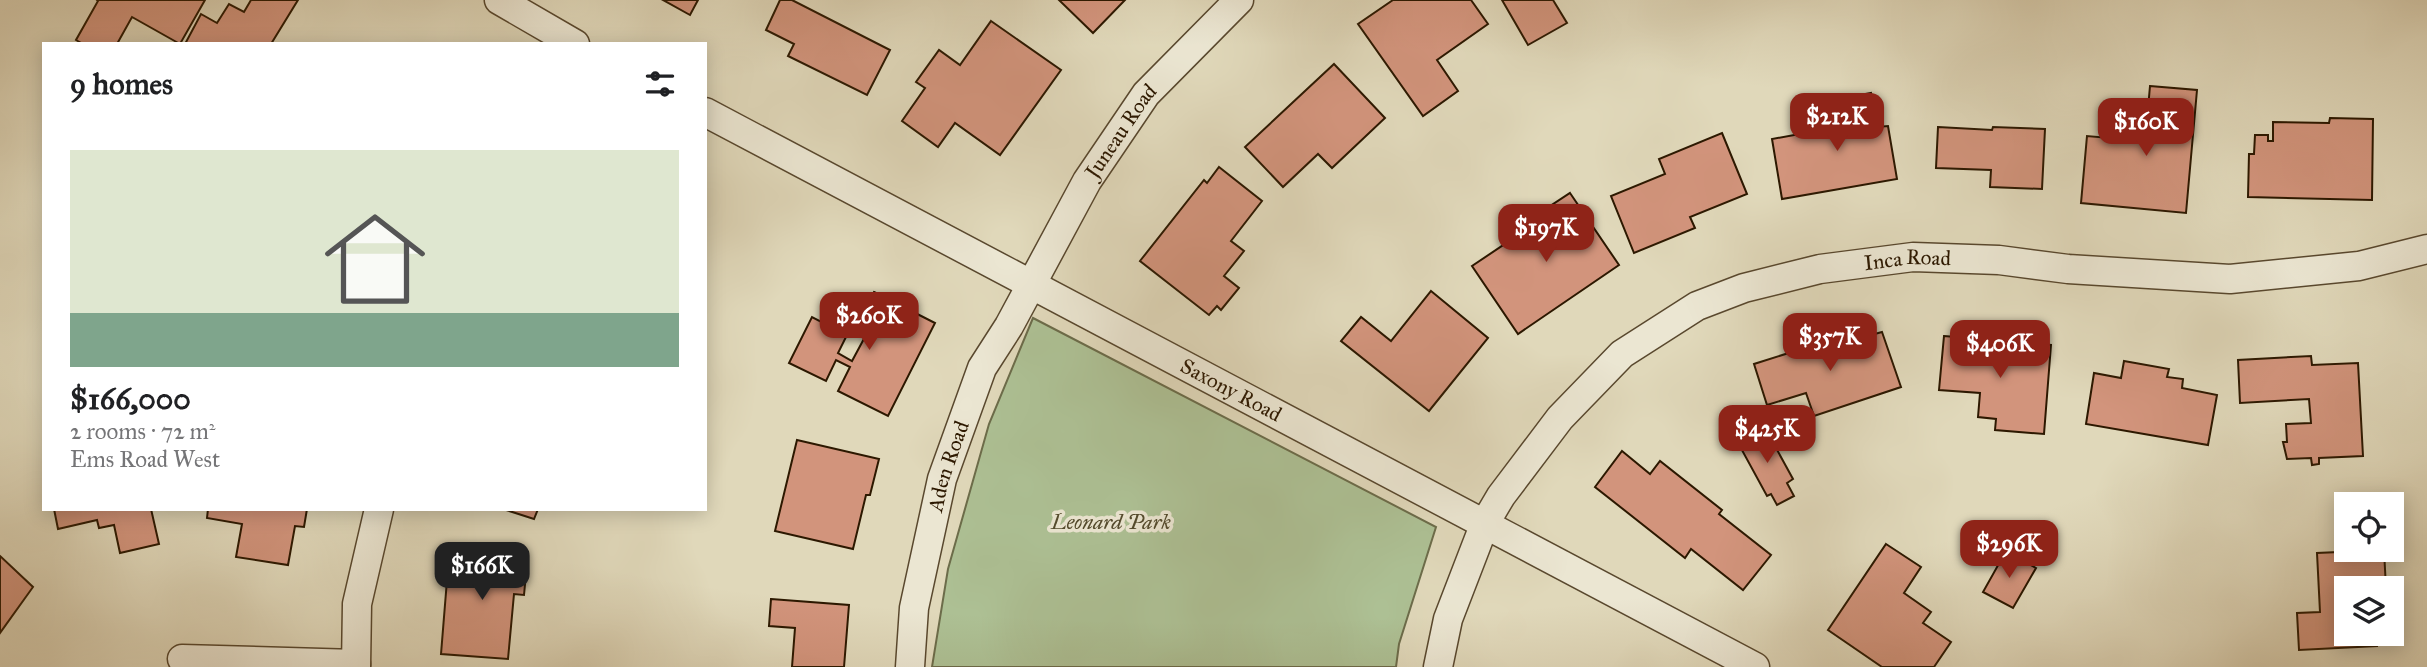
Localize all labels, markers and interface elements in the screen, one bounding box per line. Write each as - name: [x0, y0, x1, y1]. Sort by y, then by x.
- icon: filters: [641, 65, 679, 103]
- text: 9 homes: [70, 66, 173, 102]
- street label: Juneau Road: [1078, 78, 1162, 185]
- pin: $212K: [1788, 94, 1886, 153]
- pin: $160K: [2097, 99, 2195, 158]
- text: $212K: [1806, 102, 1868, 130]
- text: $160K: [2114, 107, 2178, 135]
- icon: home: [312, 196, 438, 322]
- pin: $197K: [1497, 204, 1595, 264]
- text: $197K: [1514, 213, 1578, 241]
- street label: Inca Road: [1862, 244, 1952, 276]
- pin: $260K: [820, 292, 918, 352]
- text: $260K: [836, 301, 902, 329]
- pin: $357K: [1781, 314, 1879, 373]
- pin: $406K: [1951, 320, 2049, 380]
- text: $357K: [1799, 322, 1861, 350]
- text: $406K: [1966, 329, 2034, 357]
- street label: Saxony Road: [1176, 353, 1287, 428]
- text: $166,000: [70, 381, 191, 417]
- pin: $425K: [1718, 406, 1816, 465]
- text: $425K: [1735, 414, 1799, 442]
- text: 2 rooms · 72 m²: [70, 417, 215, 445]
- street label: Aden Road: [922, 417, 975, 515]
- text: Ems Road West: [70, 445, 220, 473]
- map controls: [2334, 492, 2404, 646]
- button: locate: [2334, 492, 2404, 562]
- park label: Leonard Park: [1050, 509, 1171, 535]
- pin: $296K: [1960, 520, 2058, 580]
- text: $296K: [1976, 529, 2042, 557]
- pin: $166K: [433, 542, 531, 602]
- text: $166K: [451, 551, 513, 579]
- button: layers: [2334, 576, 2404, 646]

